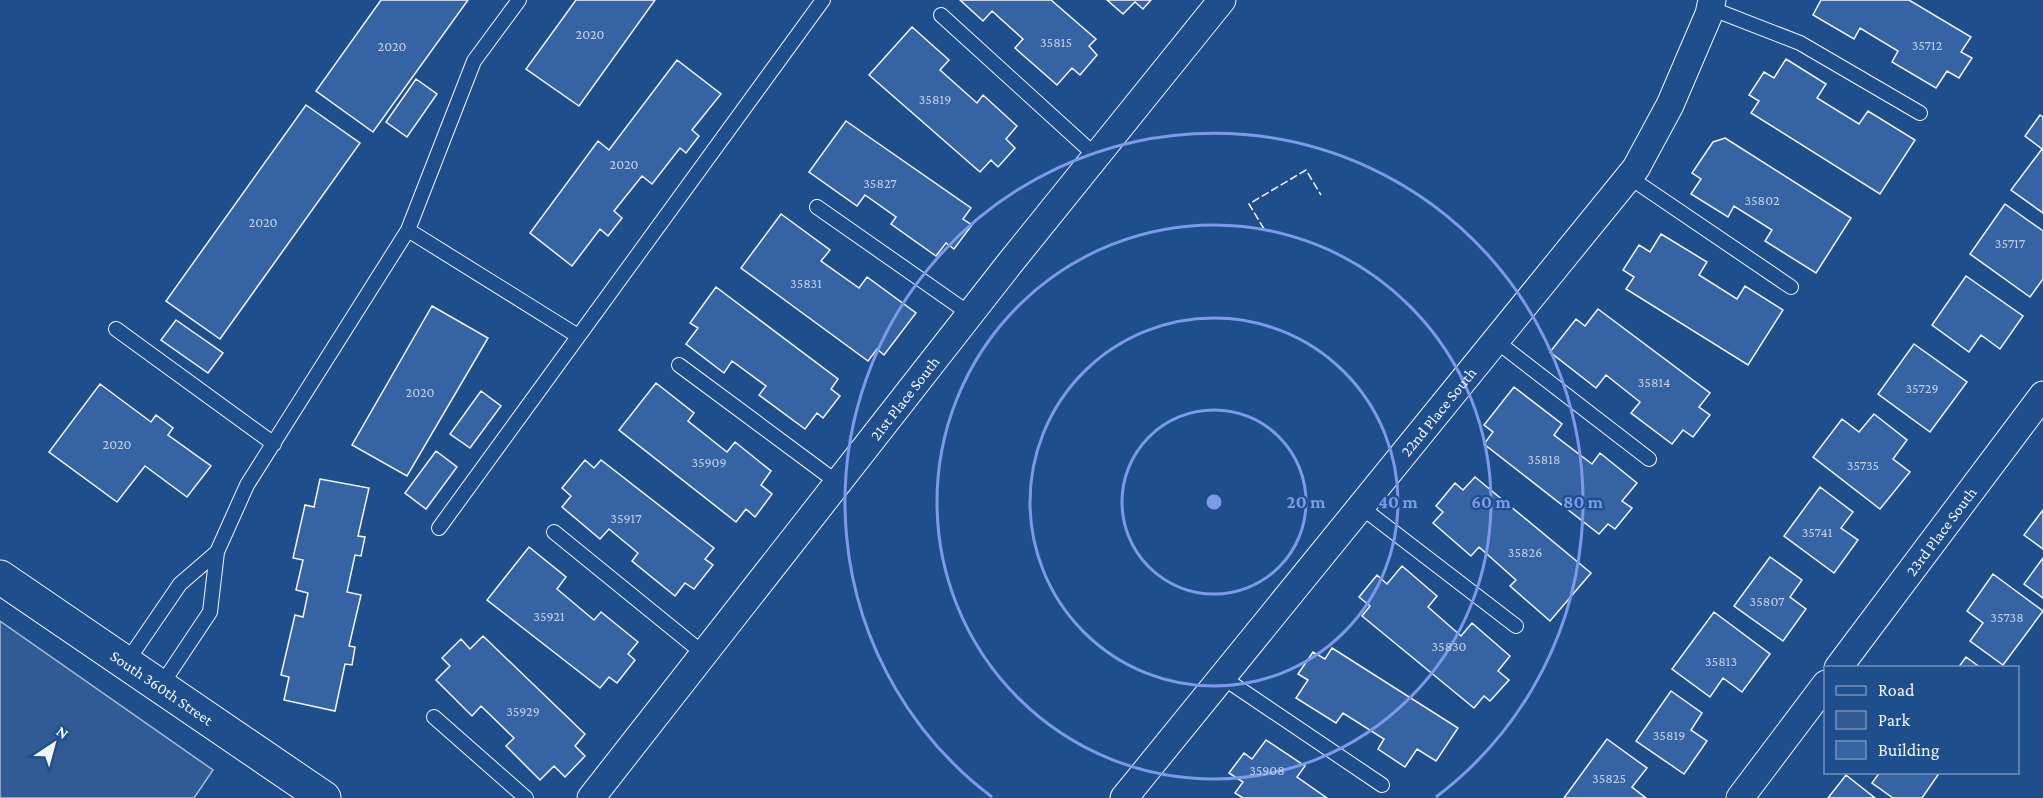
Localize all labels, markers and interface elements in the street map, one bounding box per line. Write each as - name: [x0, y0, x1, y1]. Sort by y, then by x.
- house number: 2020: [575, 26, 605, 42]
- house number: 35815: [1040, 34, 1072, 50]
- house number: 35712: [1912, 37, 1943, 53]
- house number: 2020: [377, 38, 407, 54]
- house number: 35819: [919, 91, 951, 107]
- house number: 2020: [609, 156, 639, 172]
- house number: 35827: [863, 175, 897, 191]
- house number: 35802: [1744, 192, 1780, 208]
- house number: 2020: [248, 214, 278, 230]
- house number: 35717: [1995, 235, 2026, 251]
- house number: 35831: [790, 275, 822, 291]
- street label: 21st Place South: [867, 353, 943, 444]
- street label: 22nd Place South: [1397, 364, 1480, 460]
- house number: 35814: [1638, 374, 1670, 390]
- house number: 35729: [1905, 380, 1939, 396]
- house number: 2020: [405, 384, 435, 400]
- house number: 2020: [102, 436, 132, 452]
- house number: 35818: [1528, 451, 1560, 467]
- house number: 35909: [691, 454, 727, 470]
- house number: 35735: [1847, 457, 1879, 473]
- street label: 23rd Place South: [1902, 484, 1980, 579]
- centre of rings: [1204, 492, 1224, 512]
- text: 20 m: [1287, 492, 1326, 512]
- text: 40 m: [1378, 492, 1418, 512]
- text: 60 m: [1471, 492, 1511, 512]
- text: 80 m: [1563, 492, 1604, 512]
- house number: 35917: [610, 510, 642, 526]
- house number: 35741: [1802, 524, 1833, 540]
- house number: 35826: [1508, 544, 1542, 560]
- house number: 35807: [1750, 593, 1785, 609]
- house number: 35921: [533, 608, 565, 624]
- house number: 35738: [1990, 609, 2024, 625]
- house number: 35830: [1431, 638, 1467, 654]
- street label: South 360th Street: [107, 647, 217, 729]
- house number: 35813: [1705, 653, 1737, 669]
- legend: [1824, 666, 2019, 774]
- text: Road: [1878, 680, 1915, 700]
- house number: 35929: [506, 703, 540, 719]
- text: Park: [1878, 710, 1910, 730]
- north arrow: [24, 714, 84, 774]
- text: N: [53, 722, 72, 742]
- house number: 35819: [1653, 727, 1685, 743]
- text: Building: [1878, 740, 1940, 760]
- house number: 35908: [1249, 762, 1285, 778]
- house number: 35825: [1592, 770, 1626, 786]

